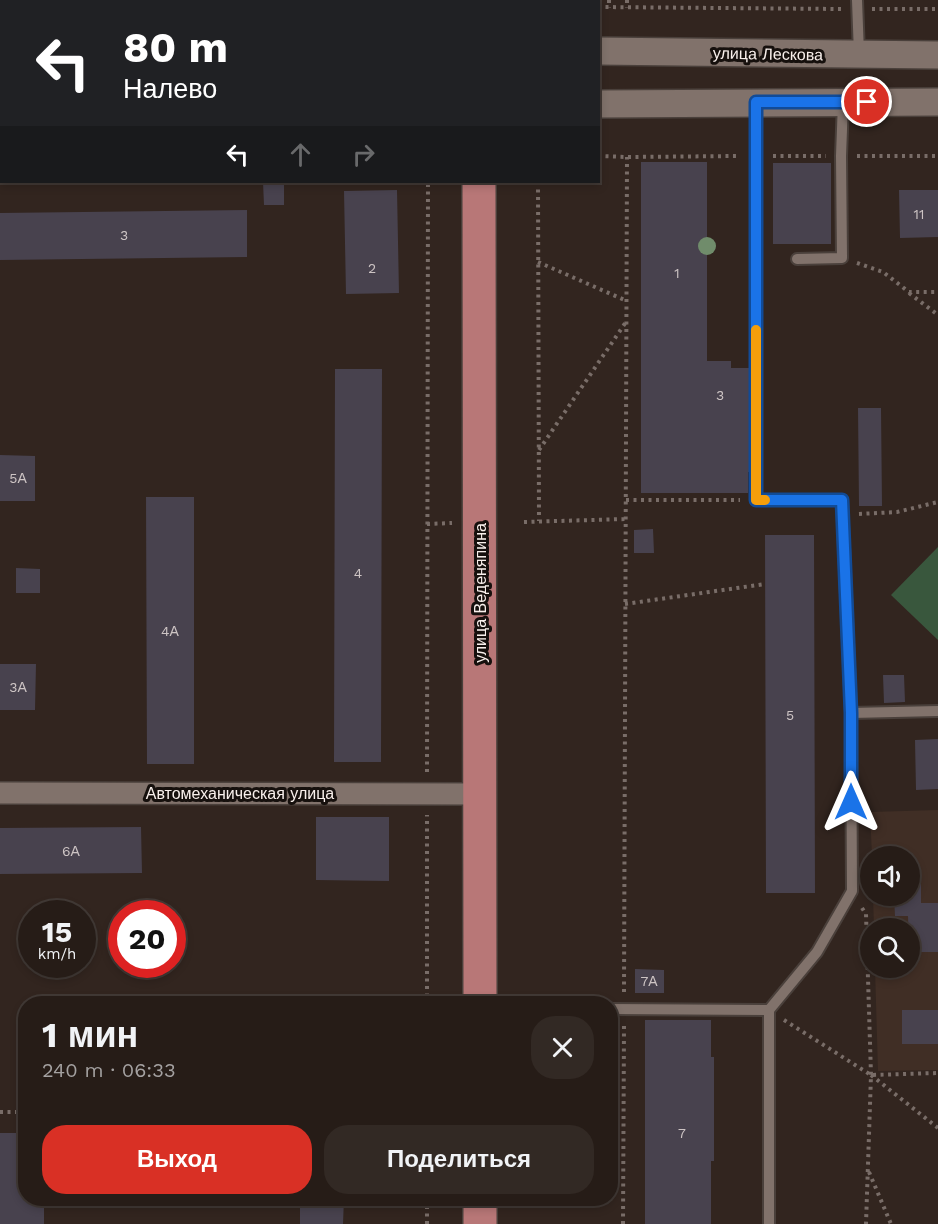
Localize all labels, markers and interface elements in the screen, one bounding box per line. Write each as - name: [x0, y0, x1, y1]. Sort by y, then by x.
- text: 80 m: [123, 23, 228, 72]
- icon: left: [24, 24, 102, 102]
- street label: улица Лескова: [713, 44, 823, 64]
- text: Налево: [123, 73, 217, 105]
- pin: [841, 76, 892, 127]
- icon: arrive: [850, 85, 883, 118]
- icon: left: [221, 138, 254, 171]
- icon: ahead: [284, 138, 317, 171]
- icon: right: [347, 138, 380, 171]
- house number: 11: [914, 206, 924, 222]
- house number: 3: [120, 227, 128, 243]
- house number: 2: [368, 260, 376, 276]
- house number: 1: [674, 265, 680, 281]
- house number: 3: [716, 387, 724, 403]
- house number: 5А: [9, 470, 27, 486]
- street label: улица Веденяпина: [471, 523, 490, 663]
- house number: 4: [354, 565, 362, 581]
- house number: 4А: [161, 623, 180, 639]
- house number: 3А: [9, 679, 27, 695]
- house number: 5: [786, 707, 794, 723]
- position arrow: [819, 770, 883, 834]
- street label: Автомеханическая улица: [146, 784, 334, 803]
- house number: 6А: [62, 843, 81, 859]
- map controls: [860, 846, 920, 978]
- button: sound: [860, 846, 920, 906]
- speed limit sign: 20: [108, 900, 186, 978]
- text: 15: [42, 914, 72, 949]
- button: search: [860, 918, 920, 978]
- text: km/h: [38, 945, 76, 963]
- house number: 7А: [640, 973, 658, 989]
- text: 1 мин: [42, 1014, 138, 1056]
- button: close: [531, 1016, 594, 1079]
- text: 240 m · 06:33: [42, 1058, 176, 1082]
- button: Выход: [42, 1125, 312, 1194]
- button: Поделиться: [324, 1125, 594, 1194]
- house number: 7: [678, 1125, 686, 1141]

